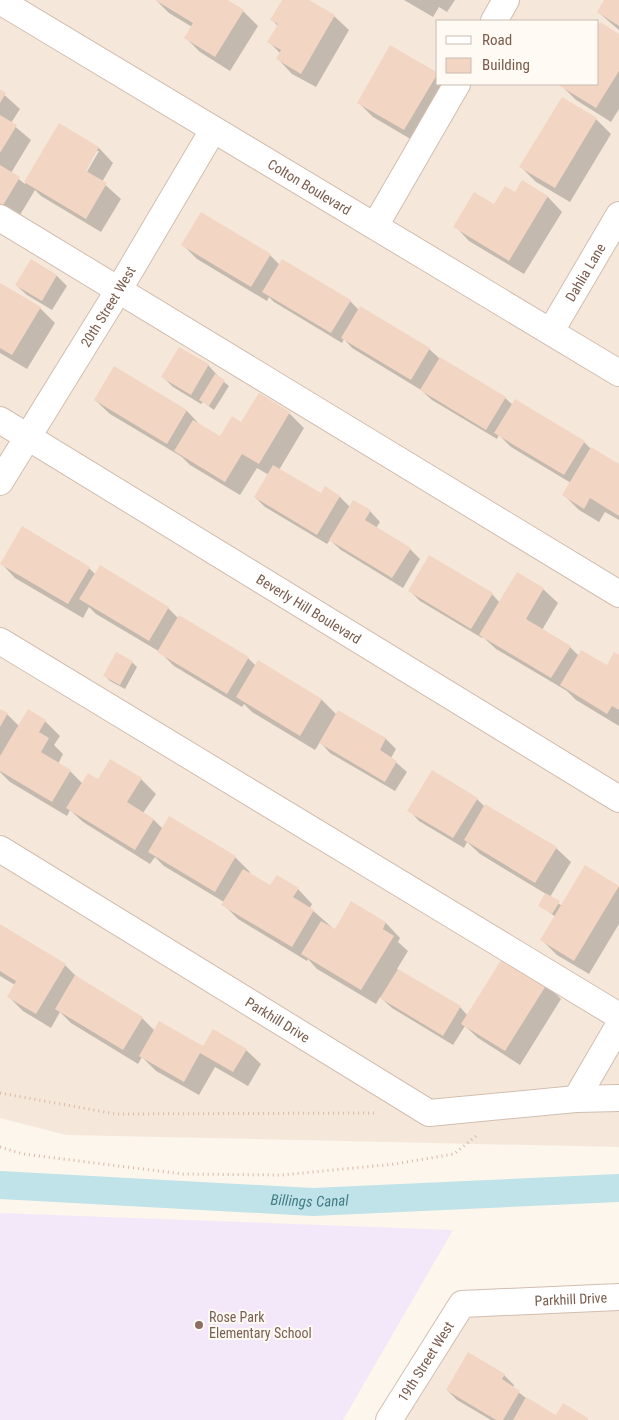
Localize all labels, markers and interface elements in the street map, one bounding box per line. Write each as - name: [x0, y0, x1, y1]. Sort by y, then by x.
- legend: [436, 20, 599, 85]
- text: Road: [482, 31, 512, 49]
- text: Building: [482, 56, 530, 74]
- street label: Colton Boulevard: [265, 156, 354, 218]
- street label: Dahlia Lane: [562, 240, 609, 304]
- street label: 20th Street West: [77, 263, 139, 350]
- street label: Beverly Hill Boulevard: [254, 571, 364, 647]
- street label: Parkhill Drive: [243, 994, 313, 1046]
- water label: Billings Canal: [270, 1191, 350, 1211]
- street label: Parkhill Drive: [534, 1290, 608, 1309]
- place label: Rose Park Elementary School: [209, 1309, 312, 1341]
- marker: Rose Park Elementary School: [193, 1319, 205, 1331]
- street label: 19th Street West: [395, 1319, 457, 1405]

